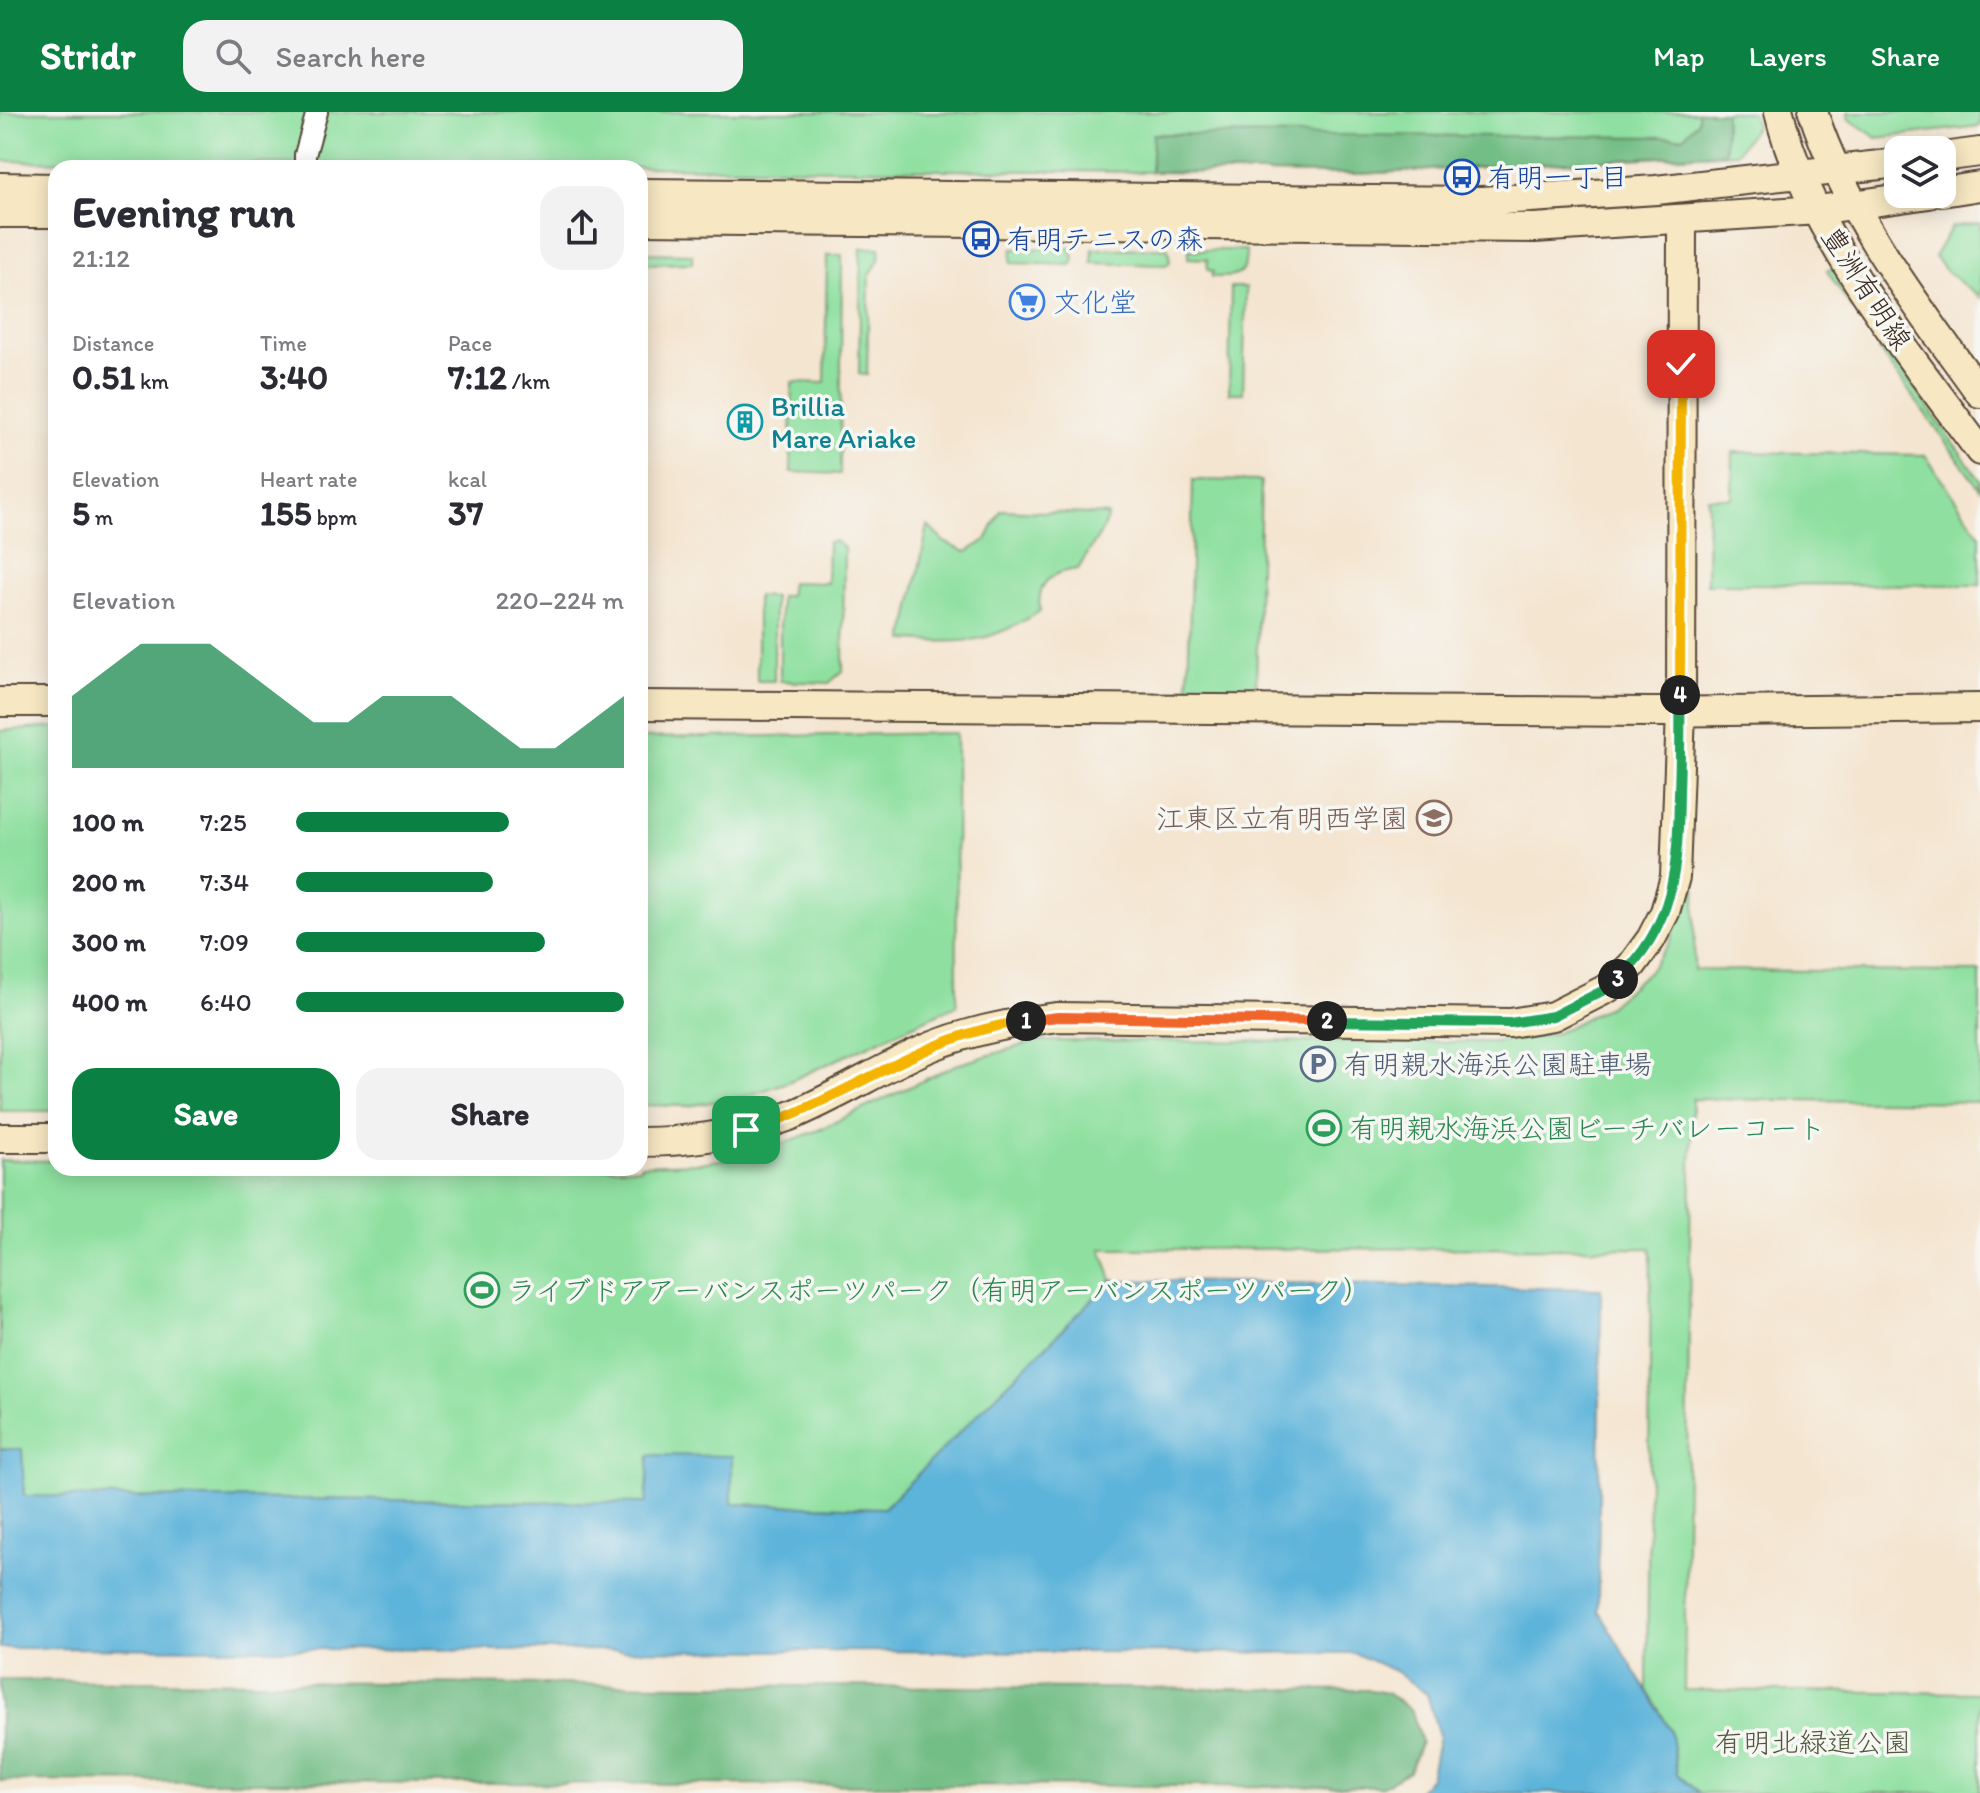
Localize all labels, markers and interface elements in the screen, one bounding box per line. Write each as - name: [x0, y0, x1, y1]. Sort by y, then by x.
- search box: [183, 20, 743, 92]
- text: Stridr: [40, 33, 135, 79]
- icon: search: [211, 34, 255, 78]
- text: Search here: [275, 38, 426, 75]
- text: Map: [1653, 39, 1705, 73]
- text: Layers: [1749, 39, 1827, 73]
- text: Share: [1871, 39, 1940, 73]
- map controls: [1884, 136, 1956, 208]
- button: layers: [1884, 136, 1956, 208]
- bus stop icon: 有明一丁目: [1443, 158, 1481, 196]
- place label: 有明一丁目: [1488, 160, 1628, 194]
- text: Evening run: [72, 185, 295, 238]
- button: share: [540, 186, 624, 270]
- bus stop icon: 有明テニスの森: [962, 220, 1000, 258]
- street label: 豊洲有明線: [1815, 220, 1919, 356]
- place label: 有明テニスの森: [1007, 222, 1204, 256]
- text: 21:12: [72, 242, 130, 274]
- supermarket icon: 文化堂: [1008, 283, 1046, 321]
- place label: 文化堂: [1053, 285, 1137, 319]
- text: Distance: [72, 330, 154, 357]
- text: Time: [260, 330, 307, 357]
- text: Pace: [448, 330, 492, 357]
- pin: [1647, 330, 1715, 398]
- icon: check: [1659, 342, 1703, 386]
- text: 0.51: [72, 357, 135, 398]
- text: 3:40: [260, 357, 328, 398]
- text: 7:12: [448, 357, 507, 398]
- text: km: [135, 368, 169, 395]
- text: /km: [507, 368, 550, 395]
- place label: Brillia Mare Ariake: [771, 389, 916, 455]
- building icon: Brillia Mare Ariake: [726, 403, 764, 441]
- text: Elevation: [72, 466, 159, 493]
- text: Heart rate: [260, 466, 357, 493]
- text: kcal: [448, 466, 487, 493]
- text: 5: [72, 493, 90, 534]
- text: 155: [260, 493, 311, 534]
- text: 37: [448, 493, 483, 534]
- text: m: [90, 504, 113, 531]
- text: bpm: [311, 504, 357, 531]
- text: Elevation: [72, 584, 175, 616]
- text: 220–224 m: [495, 584, 624, 616]
- pin: 4: [1660, 675, 1700, 715]
- text: 4: [1673, 681, 1687, 708]
- school or university icon: 江東区立有明西学園: [1415, 799, 1453, 837]
- place label: 江東区立有明西学園: [1156, 801, 1408, 835]
- text: 100 m: [72, 806, 144, 838]
- text: 7:25: [200, 806, 247, 838]
- text: 200 m: [72, 866, 145, 898]
- text: 7:34: [200, 866, 249, 898]
- text: 300 m: [72, 926, 146, 958]
- text: 7:09: [200, 926, 249, 958]
- pin: 3: [1598, 959, 1638, 999]
- text: 3: [1612, 965, 1624, 992]
- text: 400 m: [72, 986, 147, 1018]
- text: 6:40: [200, 986, 252, 1018]
- pin: 1: [1006, 1001, 1046, 1041]
- pin: 2: [1307, 1001, 1347, 1041]
- text: 1: [1021, 1007, 1031, 1034]
- text: 2: [1321, 1007, 1333, 1034]
- parking icon: 有明親水海浜公園駐車場: [1299, 1045, 1337, 1083]
- place label: 有明親水海浜公園駐車場: [1344, 1047, 1652, 1081]
- button: Save: [72, 1068, 340, 1160]
- button: Share: [356, 1068, 624, 1160]
- pin: [712, 1096, 780, 1164]
- icon: arrive: [724, 1108, 768, 1152]
- sports icon: 有明親水海浜公園ビーチバレーコート: [1305, 1109, 1343, 1147]
- place label: 有明親水海浜公園ビーチバレーコート: [1350, 1111, 1826, 1145]
- sports icon: ライブドアアーバンスポーツパーク（有明アーバンスポーツパーク）: [463, 1271, 501, 1309]
- place label: ライブドアアーバンスポーツパーク（有明アーバンスポーツパーク）: [508, 1273, 1370, 1307]
- park label: 有明北緑道公園: [1715, 1725, 1911, 1759]

